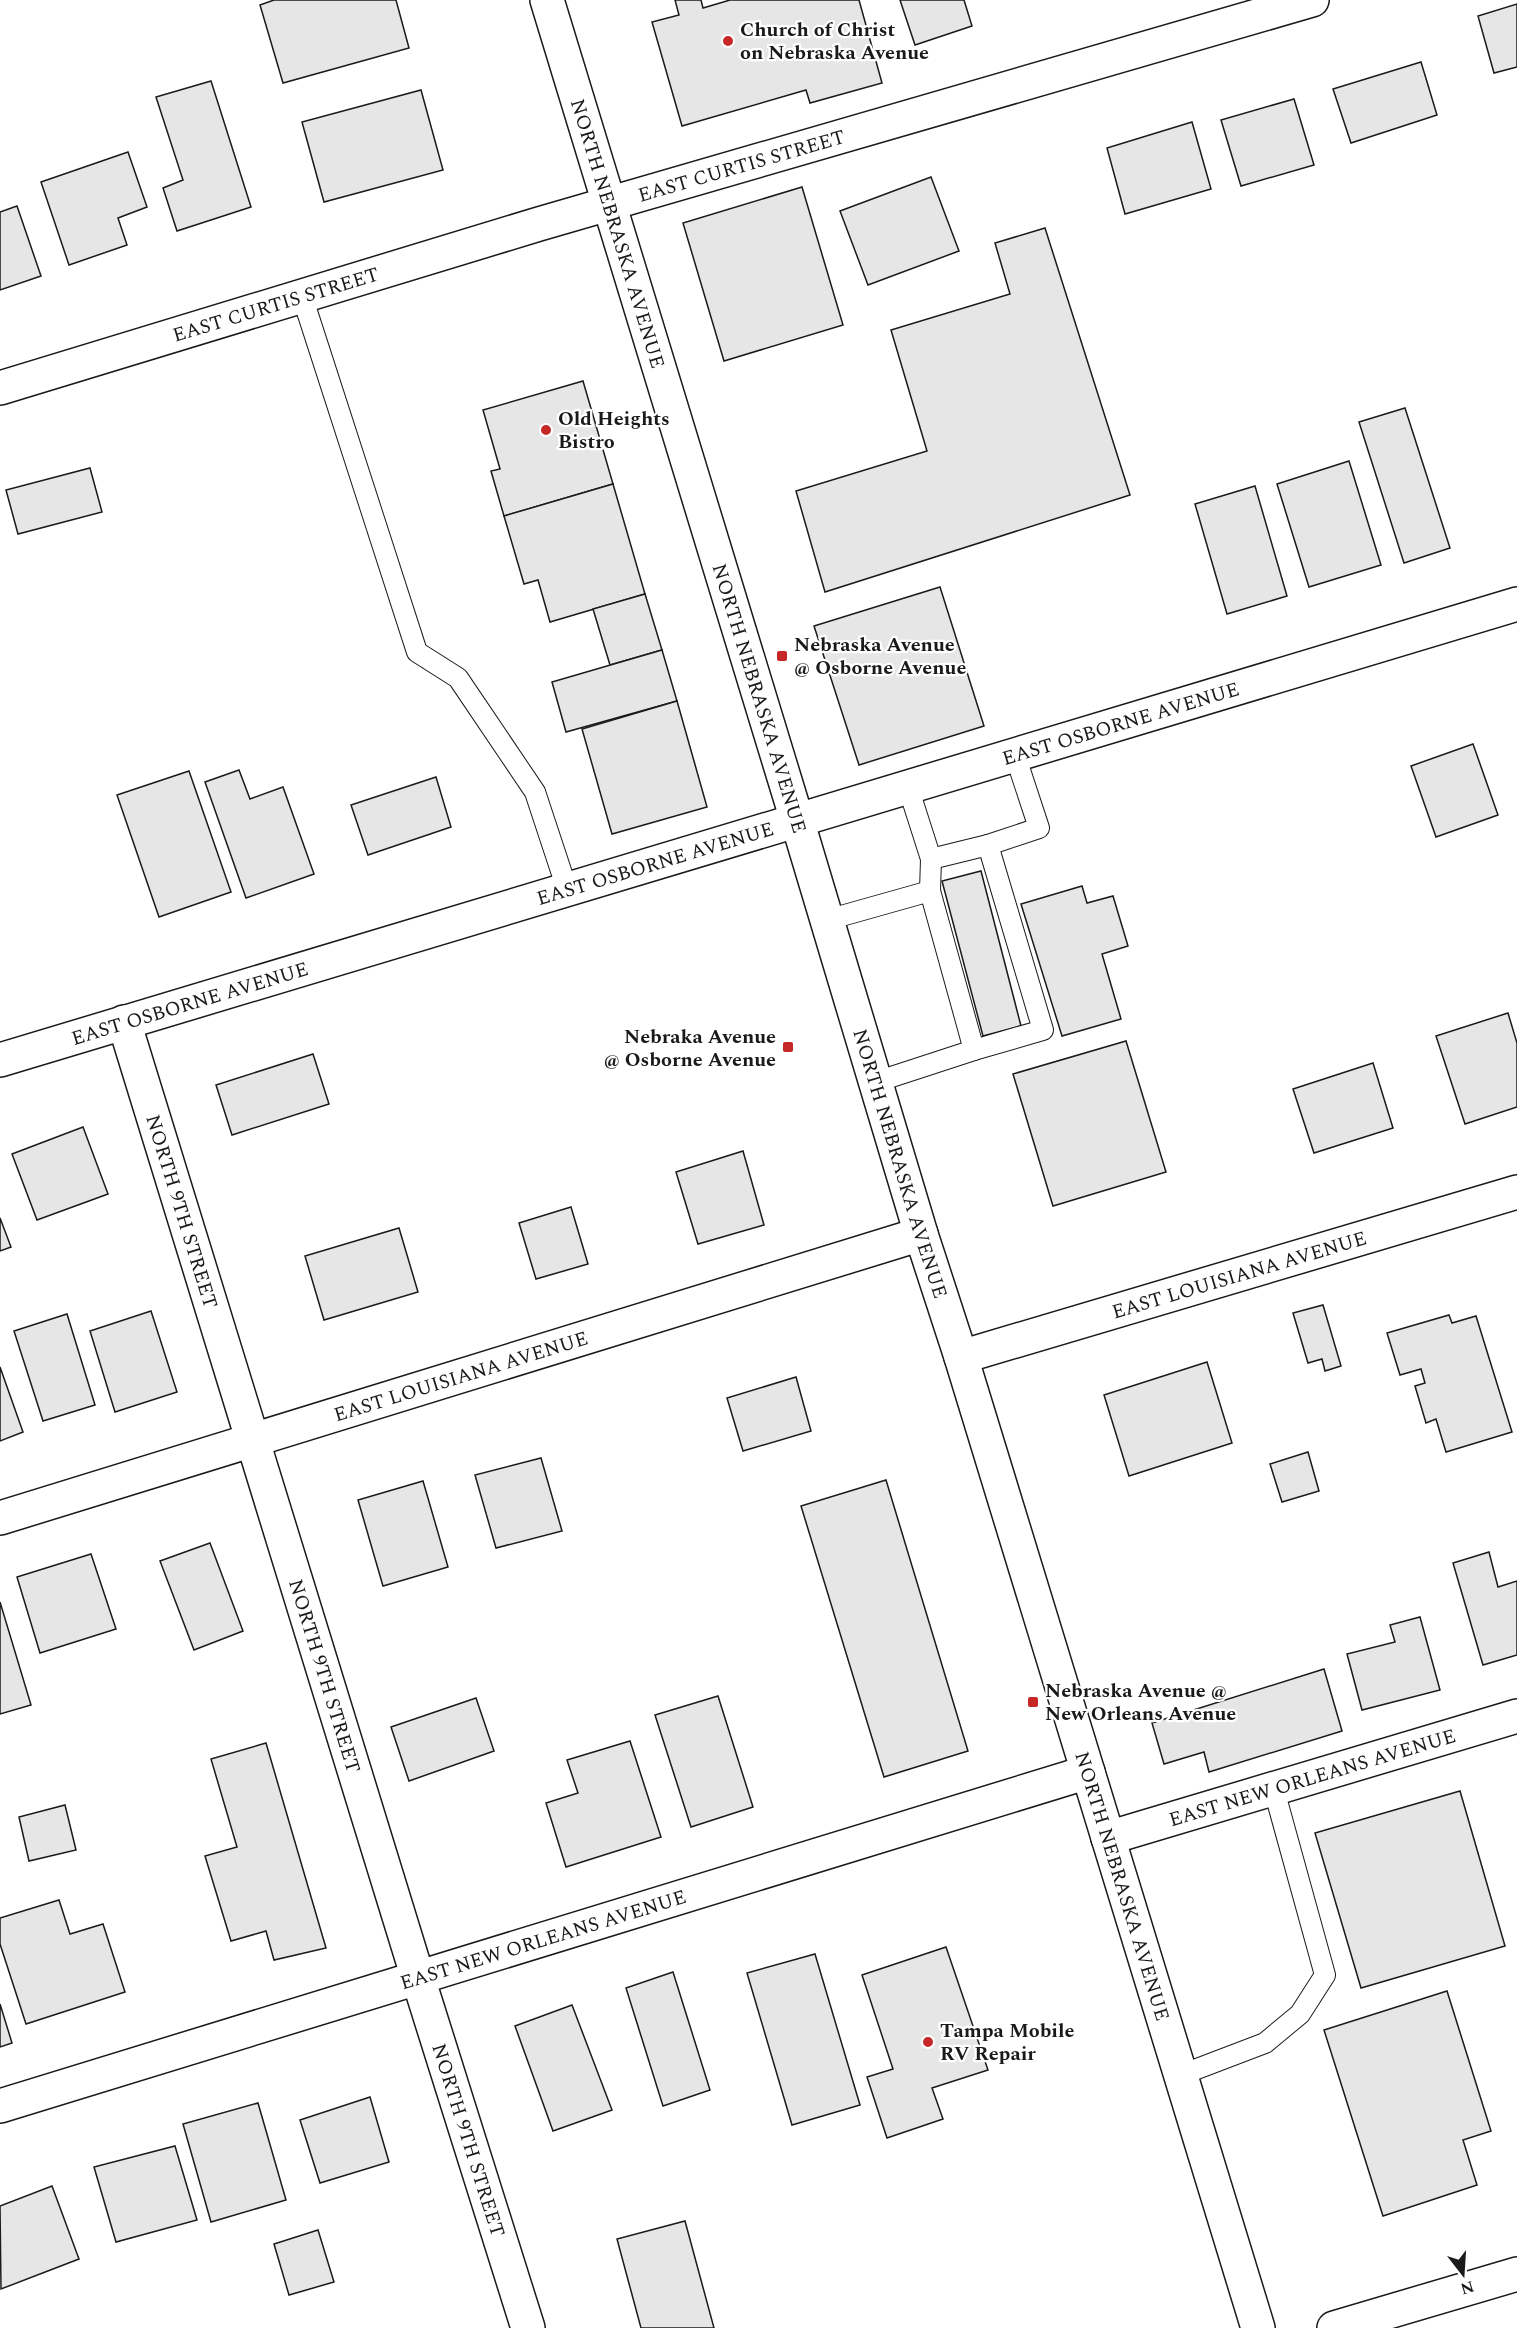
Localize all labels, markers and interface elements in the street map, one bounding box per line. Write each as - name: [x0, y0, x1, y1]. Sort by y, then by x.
- place label: Church of Christ on Nebraska Avenue: [740, 15, 929, 68]
- marker: Church of Christ on Nebraska Avenue: [721, 34, 735, 48]
- street label: NORTH NEBRASKA AVENUE: [562, 95, 672, 372]
- street label: EAST CURTIS STREET: [634, 122, 849, 211]
- street label: EAST CURTIS STREET: [169, 260, 383, 351]
- place label: Old Heights Bistro: [558, 404, 670, 457]
- marker: Old Heights Bistro: [539, 423, 553, 437]
- street label: NORTH NEBRASKA AVENUE: [704, 560, 814, 837]
- place label: Nebraska Avenue @ Osborne Avenue: [794, 630, 966, 683]
- marker: Nebraska Avenue @ Osborne Avenue: [775, 649, 789, 663]
- street label: EAST OSBORNE AVENUE: [998, 674, 1243, 774]
- street label: EAST OSBORNE AVENUE: [533, 814, 778, 914]
- street label: EAST OSBORNE AVENUE: [68, 954, 312, 1054]
- place label: Nebraka Avenue @ Osborne Avenue: [604, 1022, 776, 1075]
- street label: NORTH NEBRASKA AVENUE: [844, 1025, 955, 1303]
- marker: Nebraka Avenue @ Osborne Avenue: [781, 1040, 795, 1054]
- street label: NORTH 9TH STREET: [137, 1111, 225, 1312]
- street label: EAST LOUISIANA AVENUE: [1108, 1223, 1370, 1327]
- street label: EAST LOUISIANA AVENUE: [330, 1324, 592, 1430]
- street label: NORTH 9TH STREET: [280, 1575, 368, 1777]
- place label: Nebraska Avenue @ New Orleans Avenue: [1045, 1676, 1236, 1729]
- marker: Nebraska Avenue @ New Orleans Avenue: [1026, 1695, 1040, 1709]
- street label: EAST NEW ORLEANS AVENUE: [1165, 1721, 1460, 1835]
- street label: NORTH NEBRASKA AVENUE: [1066, 1748, 1177, 2025]
- street label: EAST NEW ORLEANS AVENUE: [396, 1882, 690, 1998]
- place label: Tampa Mobile RV Repair: [940, 2016, 1075, 2069]
- marker: Tampa Mobile RV Repair: [921, 2035, 935, 2049]
- street label: NORTH 9TH STREET: [423, 2040, 512, 2241]
- north arrow: [1433, 2244, 1493, 2304]
- text: N: [1457, 2274, 1477, 2301]

